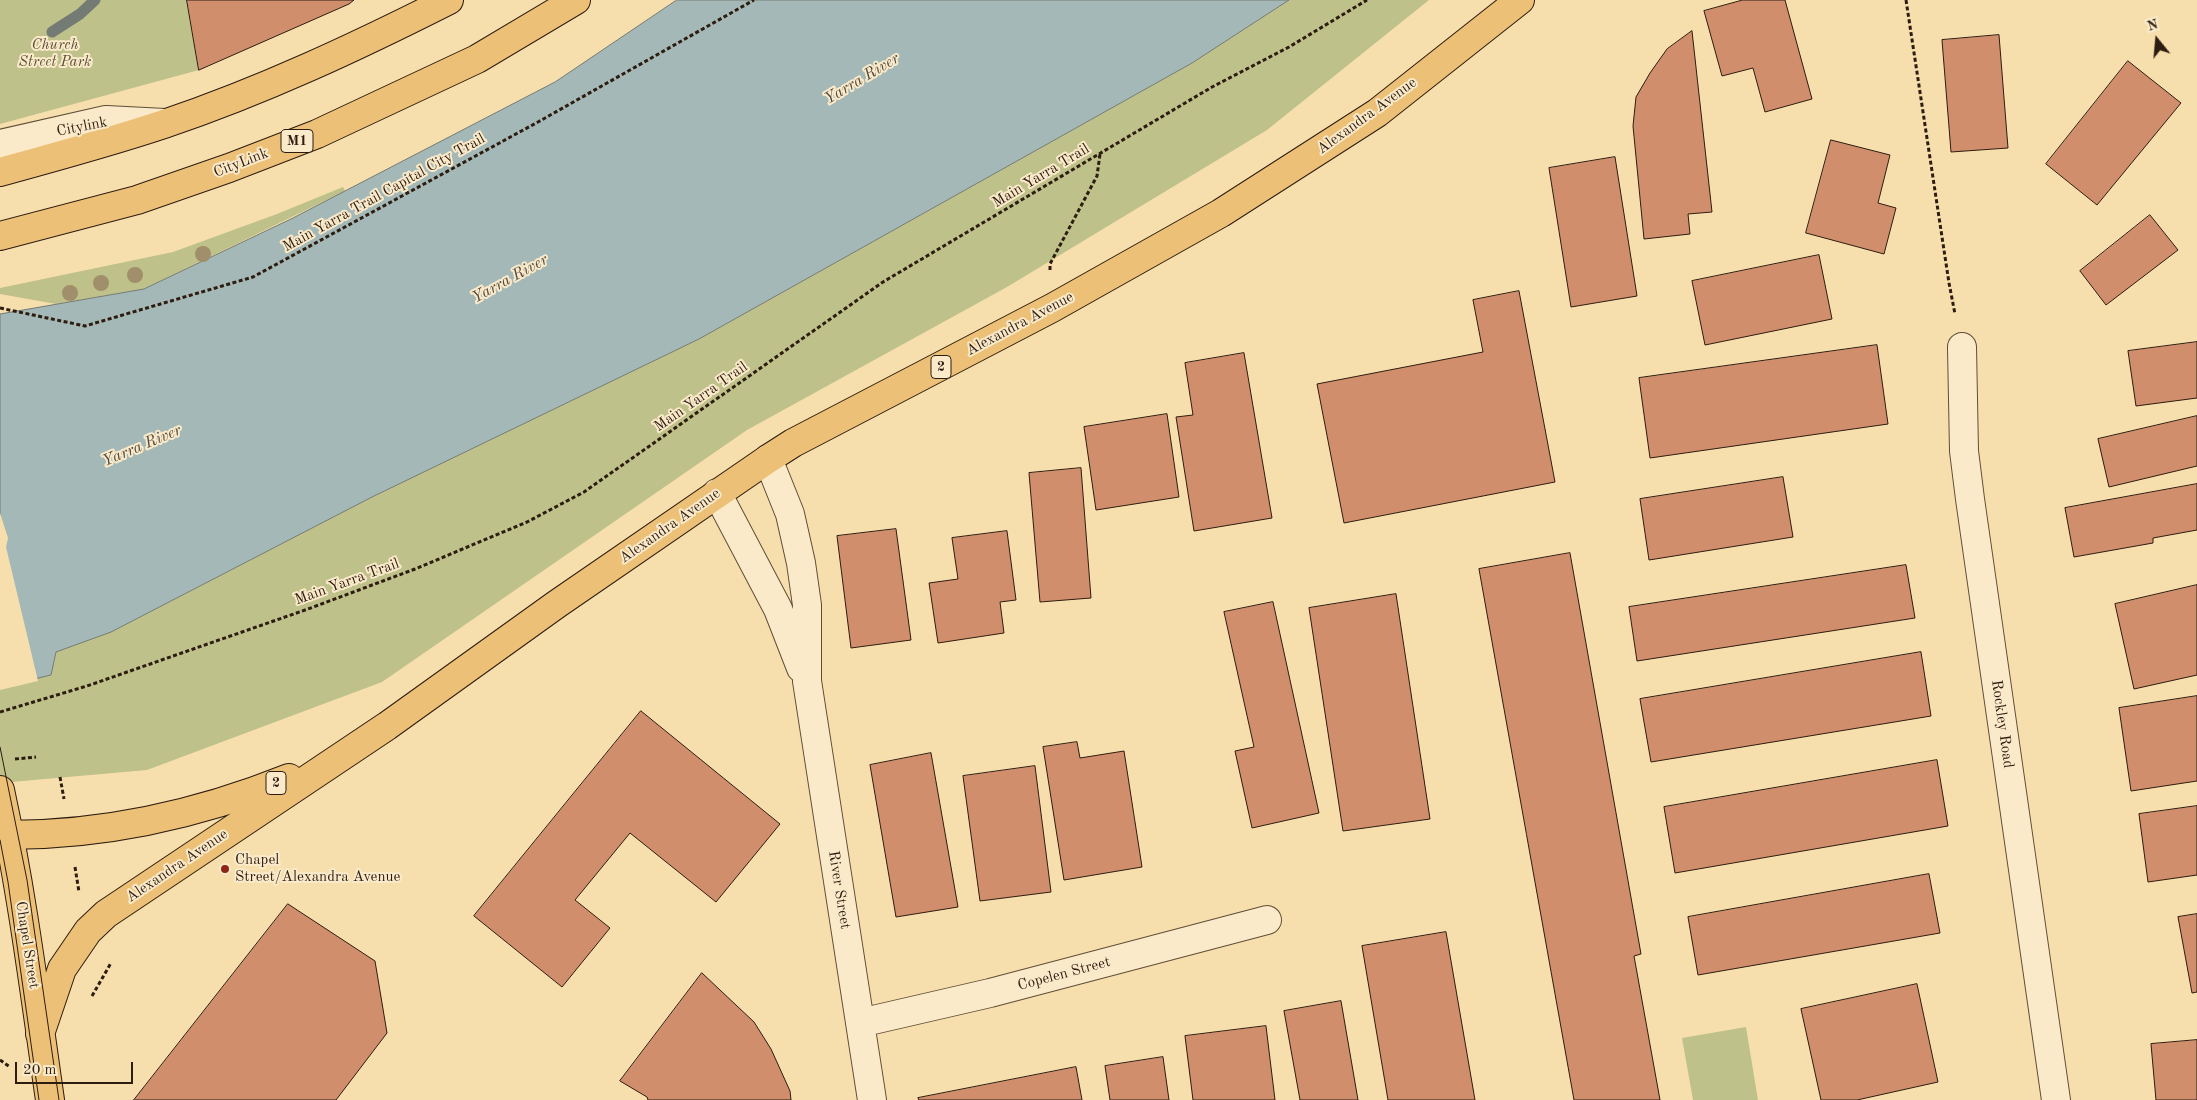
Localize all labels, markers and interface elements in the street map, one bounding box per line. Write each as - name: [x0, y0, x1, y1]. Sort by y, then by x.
- north arrow: [2132, 15, 2182, 65]
- text: N: [2145, 17, 2160, 34]
- park label: Church Street Park: [19, 36, 91, 71]
- water label: Yarra River: [821, 49, 903, 109]
- street label: Alexandra Avenue: [1314, 74, 1420, 158]
- street label: Citylink: [55, 113, 109, 141]
- street label: Main Yarra Trail Capital City Trail: [280, 130, 488, 256]
- road number: M1: [281, 130, 313, 152]
- street label: Main Yarra Trail: [989, 140, 1093, 212]
- street label: CityLink: [211, 144, 271, 182]
- water label: Yarra River: [469, 250, 551, 308]
- street label: Alexandra Avenue: [963, 288, 1077, 360]
- road number: 2: [931, 356, 951, 378]
- street label: Main Yarra Trail: [651, 358, 751, 436]
- water label: Yarra River: [100, 421, 184, 471]
- street label: Alexandra Avenue: [616, 485, 724, 567]
- street label: Main Yarra Trail: [292, 555, 402, 609]
- street label: Rockley Road: [1987, 679, 2017, 769]
- road number: 2: [266, 771, 286, 794]
- street label: Alexandra Avenue: [123, 825, 231, 907]
- street label: River Street: [824, 850, 854, 930]
- place label: Chapel Street/Alexandra Avenue: [235, 851, 400, 886]
- marker: Chapel Street/Alexandra Avenue: [219, 863, 231, 875]
- street label: Chapel Street: [11, 900, 43, 990]
- street label: Copelen Street: [1016, 953, 1112, 995]
- scale bar: [18, 1052, 135, 1084]
- text: 20 m: [23, 1063, 57, 1078]

